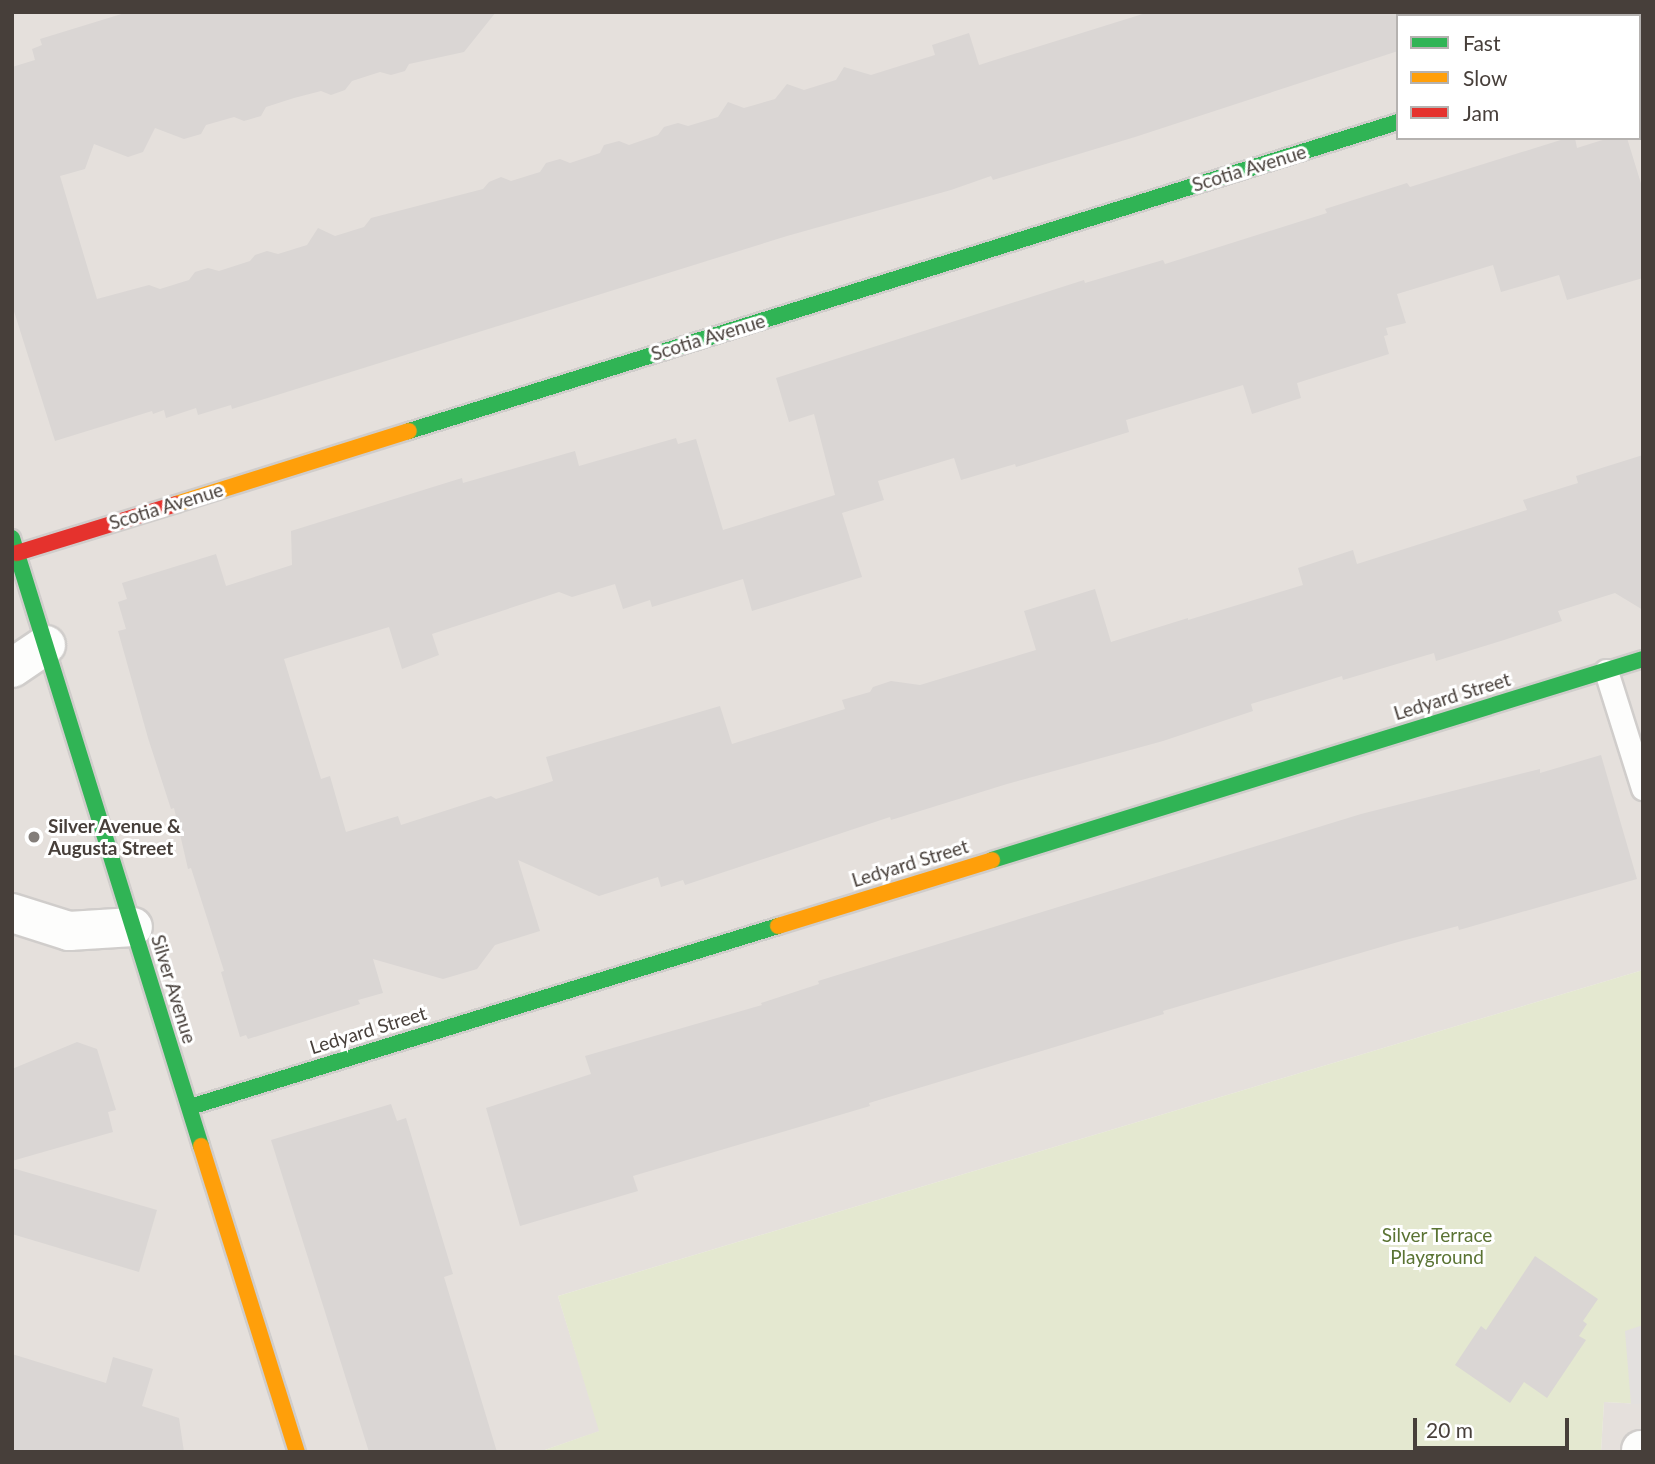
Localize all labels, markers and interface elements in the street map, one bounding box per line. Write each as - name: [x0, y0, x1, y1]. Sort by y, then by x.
- legend: [1396, 14, 1641, 140]
- text: Fast: [1463, 30, 1500, 55]
- text: Slow: [1463, 65, 1507, 90]
- text: Jam: [1463, 100, 1499, 125]
- street label: Scotia Avenue: [1189, 140, 1309, 196]
- street label: Scotia Avenue: [648, 309, 768, 365]
- street label: Scotia Avenue: [106, 478, 226, 534]
- street label: Ledyard Street: [1391, 667, 1513, 725]
- place label: Silver Avenue & Augusta Street: [48, 815, 182, 859]
- marker: Silver Avenue & Augusta Street: [26, 829, 42, 845]
- street label: Ledyard Street: [849, 834, 971, 892]
- street label: Silver Avenue: [147, 931, 201, 1047]
- street label: Ledyard Street: [307, 1001, 429, 1059]
- park label: Silver Terrace Playground: [1381, 1224, 1493, 1268]
- scale bar: [1417, 1404, 1573, 1448]
- text: 20 m: [1426, 1417, 1473, 1442]

